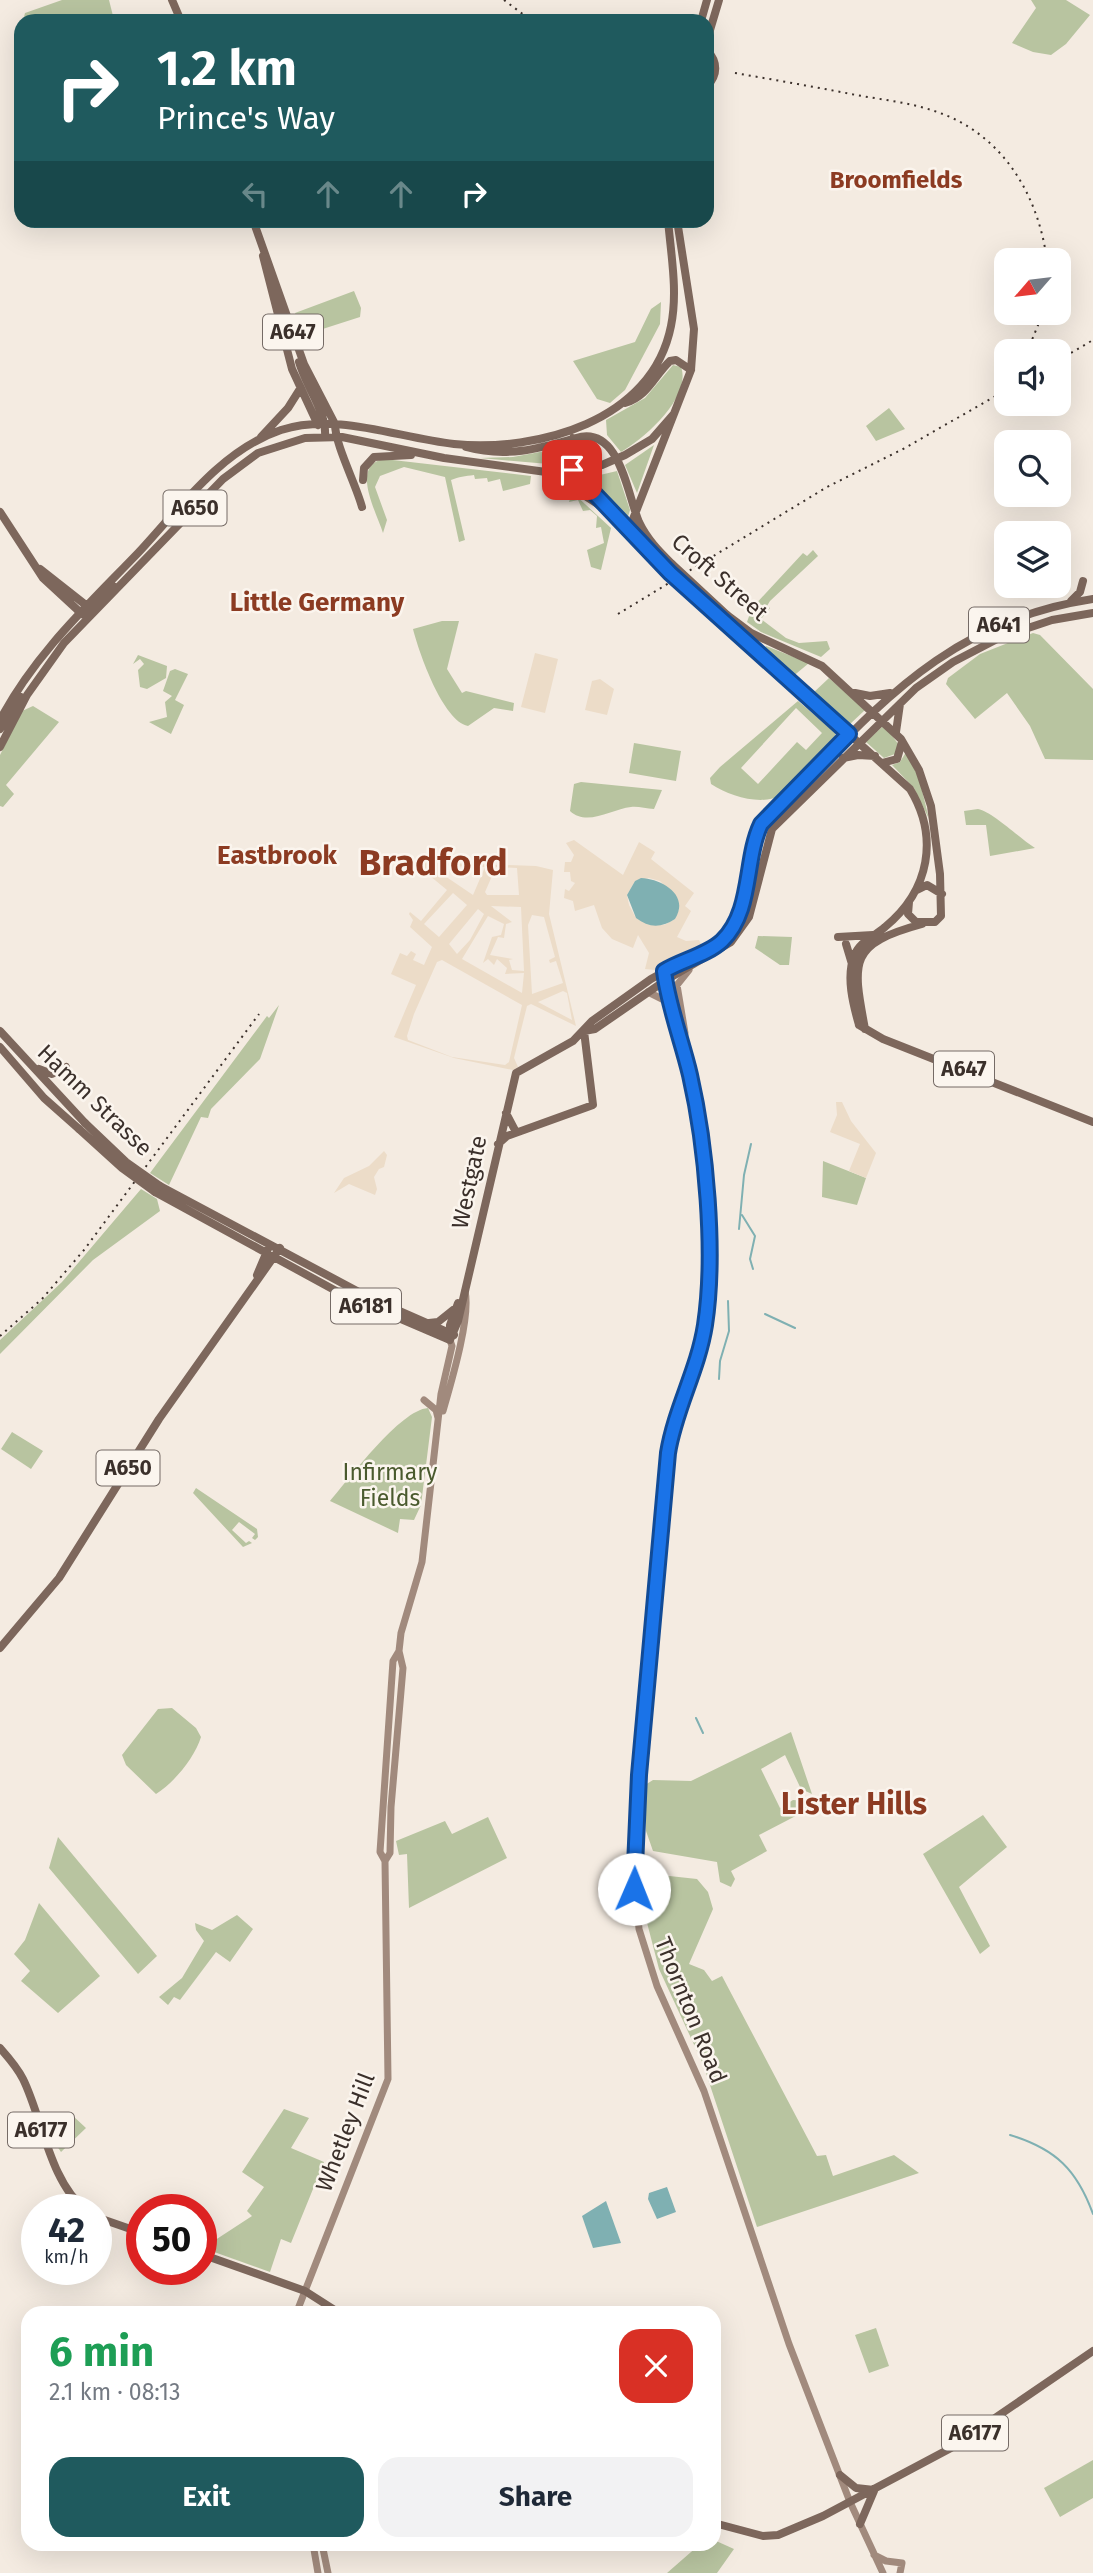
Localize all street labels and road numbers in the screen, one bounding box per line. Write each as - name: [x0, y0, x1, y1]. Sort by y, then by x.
- road number: A647: [263, 314, 323, 350]
- road number: A650: [164, 490, 227, 526]
- street label: Croft Street: [666, 528, 774, 627]
- road number: A641: [969, 608, 1029, 642]
- street label: Hamm Strasse: [32, 1038, 158, 1162]
- road number: A647: [934, 1052, 994, 1086]
- street label: Westgate: [445, 1133, 493, 1231]
- road number: A6181: [331, 1288, 401, 1324]
- road number: A650: [96, 1450, 160, 1486]
- street label: Thornton Road: [649, 1933, 733, 2087]
- street label: Whetley Hill: [310, 2068, 381, 2195]
- road number: A6177: [8, 2112, 74, 2148]
- road number: A6177: [942, 2416, 1008, 2450]

